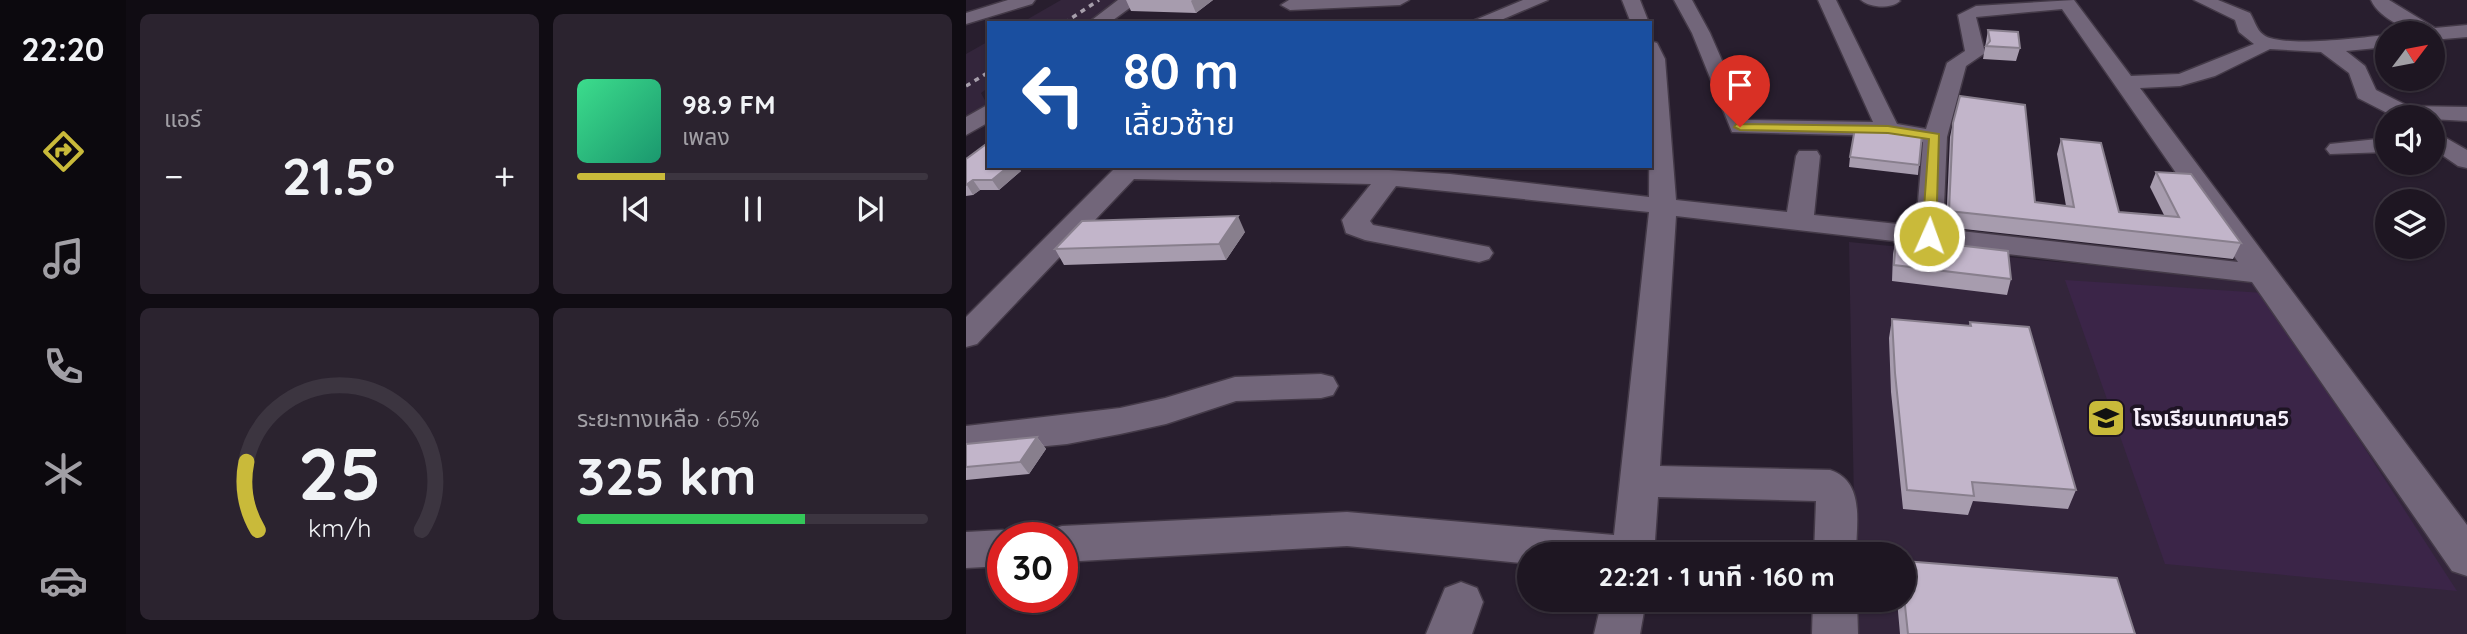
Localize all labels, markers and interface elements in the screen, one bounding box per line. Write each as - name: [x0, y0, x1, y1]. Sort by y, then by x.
- north arrow: [2375, 21, 2445, 91]
- map controls: [2375, 21, 2445, 259]
- text: 22:20: [21, 29, 105, 69]
- text: 80 m: [1123, 40, 1239, 101]
- icon: left: [1008, 49, 1099, 140]
- pin: [1710, 55, 1770, 127]
- icon: arrive: [1721, 66, 1759, 104]
- text: 98.9 FM: [682, 88, 775, 121]
- text: เลี้ยวซ้าย: [1123, 103, 1235, 143]
- text: แอร์: [164, 104, 201, 133]
- button: sound: [2375, 105, 2445, 175]
- text: เพลง: [682, 122, 730, 151]
- icon: directions: [39, 127, 88, 176]
- text: 21.5°: [282, 143, 395, 208]
- text: −: [164, 152, 184, 200]
- text: +: [494, 152, 515, 200]
- button: layers: [2375, 189, 2445, 259]
- icon: previous: [617, 190, 655, 228]
- icon: pause: [734, 190, 772, 228]
- icon: next: [851, 190, 889, 228]
- position arrow: [1892, 199, 1966, 273]
- icon: music: [39, 234, 88, 283]
- icon: phone: [39, 342, 88, 391]
- school or university icon: โรงเรียนเทศบาล5: [2085, 397, 2127, 439]
- text: ระยะทางเหลือ · 65%: [577, 404, 760, 433]
- place label: โรงเรียนเทศบาล5: [2133, 405, 2289, 431]
- text: 25: [298, 427, 381, 518]
- text: 325 km: [577, 443, 757, 508]
- icon: climate: [39, 449, 88, 498]
- text: km/h: [308, 512, 371, 543]
- speed limit sign: 30: [987, 522, 1078, 613]
- icon: car: [39, 556, 88, 605]
- text: 22:21 · 1 นาที · 160 m: [1598, 560, 1835, 593]

